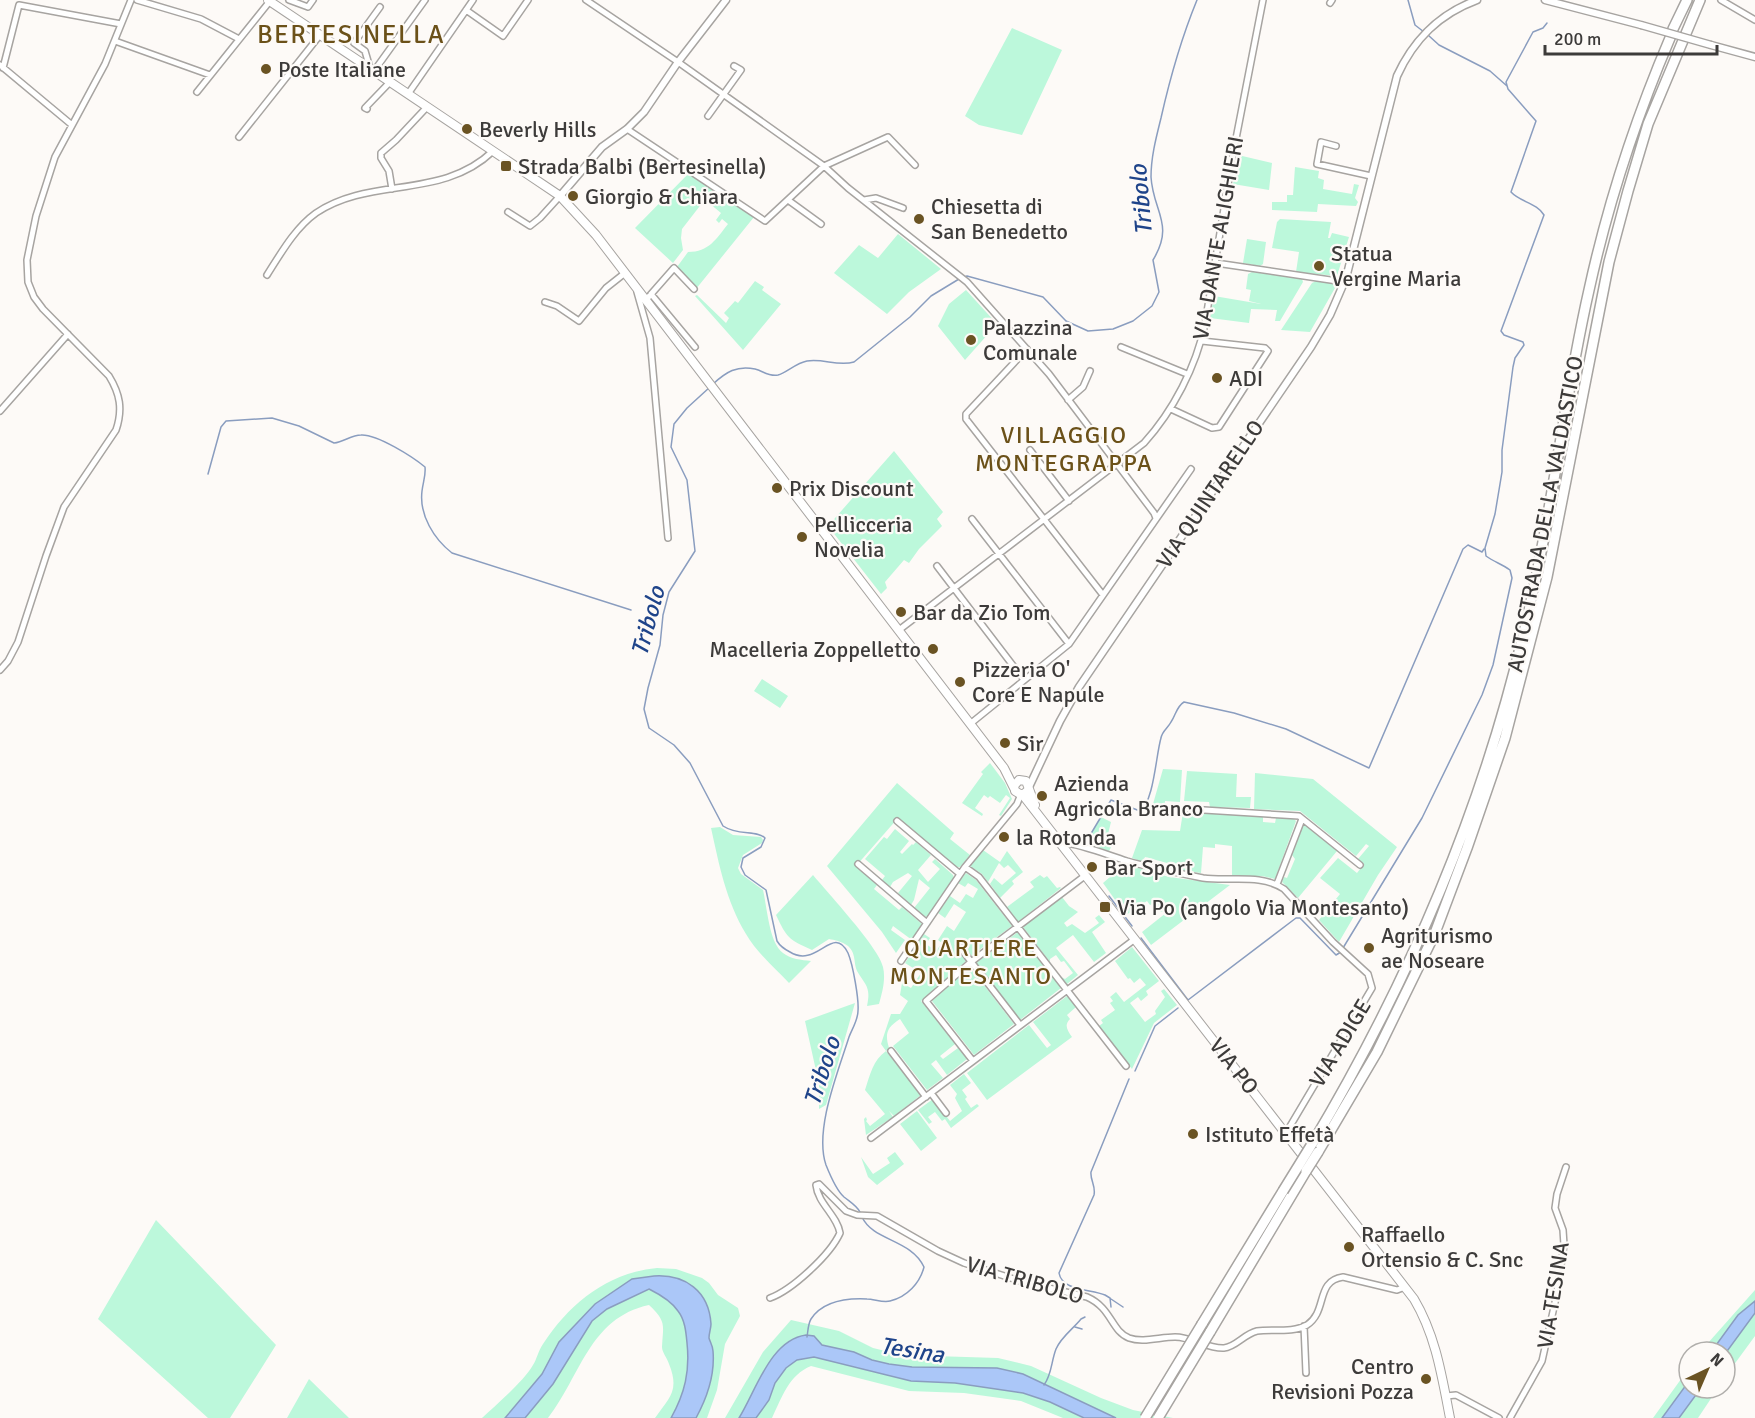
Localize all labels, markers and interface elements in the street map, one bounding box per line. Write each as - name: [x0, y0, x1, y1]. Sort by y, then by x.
- scale bar: [1545, 18, 1718, 56]
- district label: BERTESINELLA: [257, 19, 445, 51]
- text: 200 m: [1554, 28, 1601, 50]
- place label: Poste Italiane: [278, 56, 406, 83]
- marker: Poste Italiane: [259, 62, 273, 76]
- place label: Beverly Hills: [479, 116, 596, 143]
- marker: Beverly Hills: [460, 122, 474, 136]
- street label: VIA DANTE ALIGHIERI: [1187, 134, 1249, 342]
- place label: Strada Balbi (Bertesinella): [518, 153, 766, 180]
- marker: Strada Balbi (Bertesinella): [499, 159, 513, 173]
- water label: Tribolo: [1123, 162, 1159, 237]
- place label: Giorgio & Chiara: [585, 183, 738, 210]
- marker: Giorgio & Chiara: [566, 189, 580, 203]
- place label: Chiesetta di San Benedetto: [931, 193, 1068, 245]
- marker: Chiesetta di San Benedetto: [912, 212, 926, 226]
- place label: Statua Vergine Maria: [1331, 240, 1461, 292]
- marker: Statua Vergine Maria: [1312, 259, 1326, 273]
- place label: Palazzina Comunale: [983, 314, 1078, 366]
- marker: Palazzina Comunale: [964, 333, 978, 347]
- street label: AUTOSTRADA DELLA VALDASTICO: [1501, 354, 1589, 674]
- place label: ADI: [1229, 365, 1263, 392]
- marker: ADI: [1210, 371, 1224, 385]
- street label: VIA QUINTARELLO: [1150, 415, 1270, 573]
- district label: VILLAGGIO MONTEGRAPPA: [975, 420, 1153, 478]
- place label: Prix Discount: [789, 475, 914, 502]
- marker: Prix Discount: [770, 481, 784, 495]
- place label: Pellicceria Novelia: [814, 511, 913, 563]
- marker: Pellicceria Novelia: [795, 530, 809, 544]
- water label: Tribolo: [624, 581, 672, 659]
- place label: Bar da Zio Tom: [913, 599, 1051, 626]
- marker: Bar da Zio Tom: [894, 605, 908, 619]
- place label: Macelleria Zoppelletto: [709, 636, 921, 663]
- marker: Macelleria Zoppelletto: [926, 642, 940, 656]
- place label: Pizzeria O' Core E Napule: [972, 656, 1104, 708]
- marker: Pizzeria O' Core E Napule: [953, 675, 967, 689]
- place label: Sir: [1017, 730, 1043, 757]
- marker: Sir: [998, 736, 1012, 750]
- place label: Azienda Agricola Branco: [1054, 770, 1203, 822]
- marker: Azienda Agricola Branco: [1035, 789, 1049, 803]
- place label: la Rotonda: [1016, 824, 1116, 851]
- marker: la Rotonda: [997, 830, 1011, 844]
- place label: Bar Sport: [1104, 854, 1193, 881]
- marker: Bar Sport: [1085, 860, 1099, 874]
- place label: Via Po (angolo Via Montesanto): [1117, 894, 1409, 921]
- marker: Via Po (angolo Via Montesanto): [1098, 900, 1112, 914]
- place label: Agriturismo ae Noseare: [1381, 922, 1493, 974]
- district label: QUARTIERE MONTESANTO: [889, 933, 1053, 991]
- marker: Agriturismo ae Noseare: [1362, 941, 1376, 955]
- street label: VIA ADIGE: [1303, 994, 1377, 1092]
- water label: Tribolo: [797, 1031, 848, 1109]
- street label: VIA PO: [1204, 1032, 1264, 1100]
- place label: Istituto Effetà: [1205, 1121, 1334, 1148]
- marker: Istituto Effetà: [1186, 1127, 1200, 1141]
- place label: Raffaello Ortensio & C. Snc: [1361, 1221, 1523, 1273]
- street label: VIA TESINA: [1531, 1239, 1575, 1350]
- marker: Raffaello Ortensio & C. Snc: [1342, 1240, 1356, 1254]
- street label: VIA TRIBOLO: [963, 1250, 1087, 1310]
- water label: Tesina: [878, 1330, 947, 1370]
- north arrow: [1677, 1340, 1737, 1400]
- text: N: [1706, 1349, 1728, 1371]
- place label: Centro Revisioni Pozza: [1271, 1353, 1414, 1405]
- marker: Centro Revisioni Pozza: [1419, 1372, 1433, 1386]

